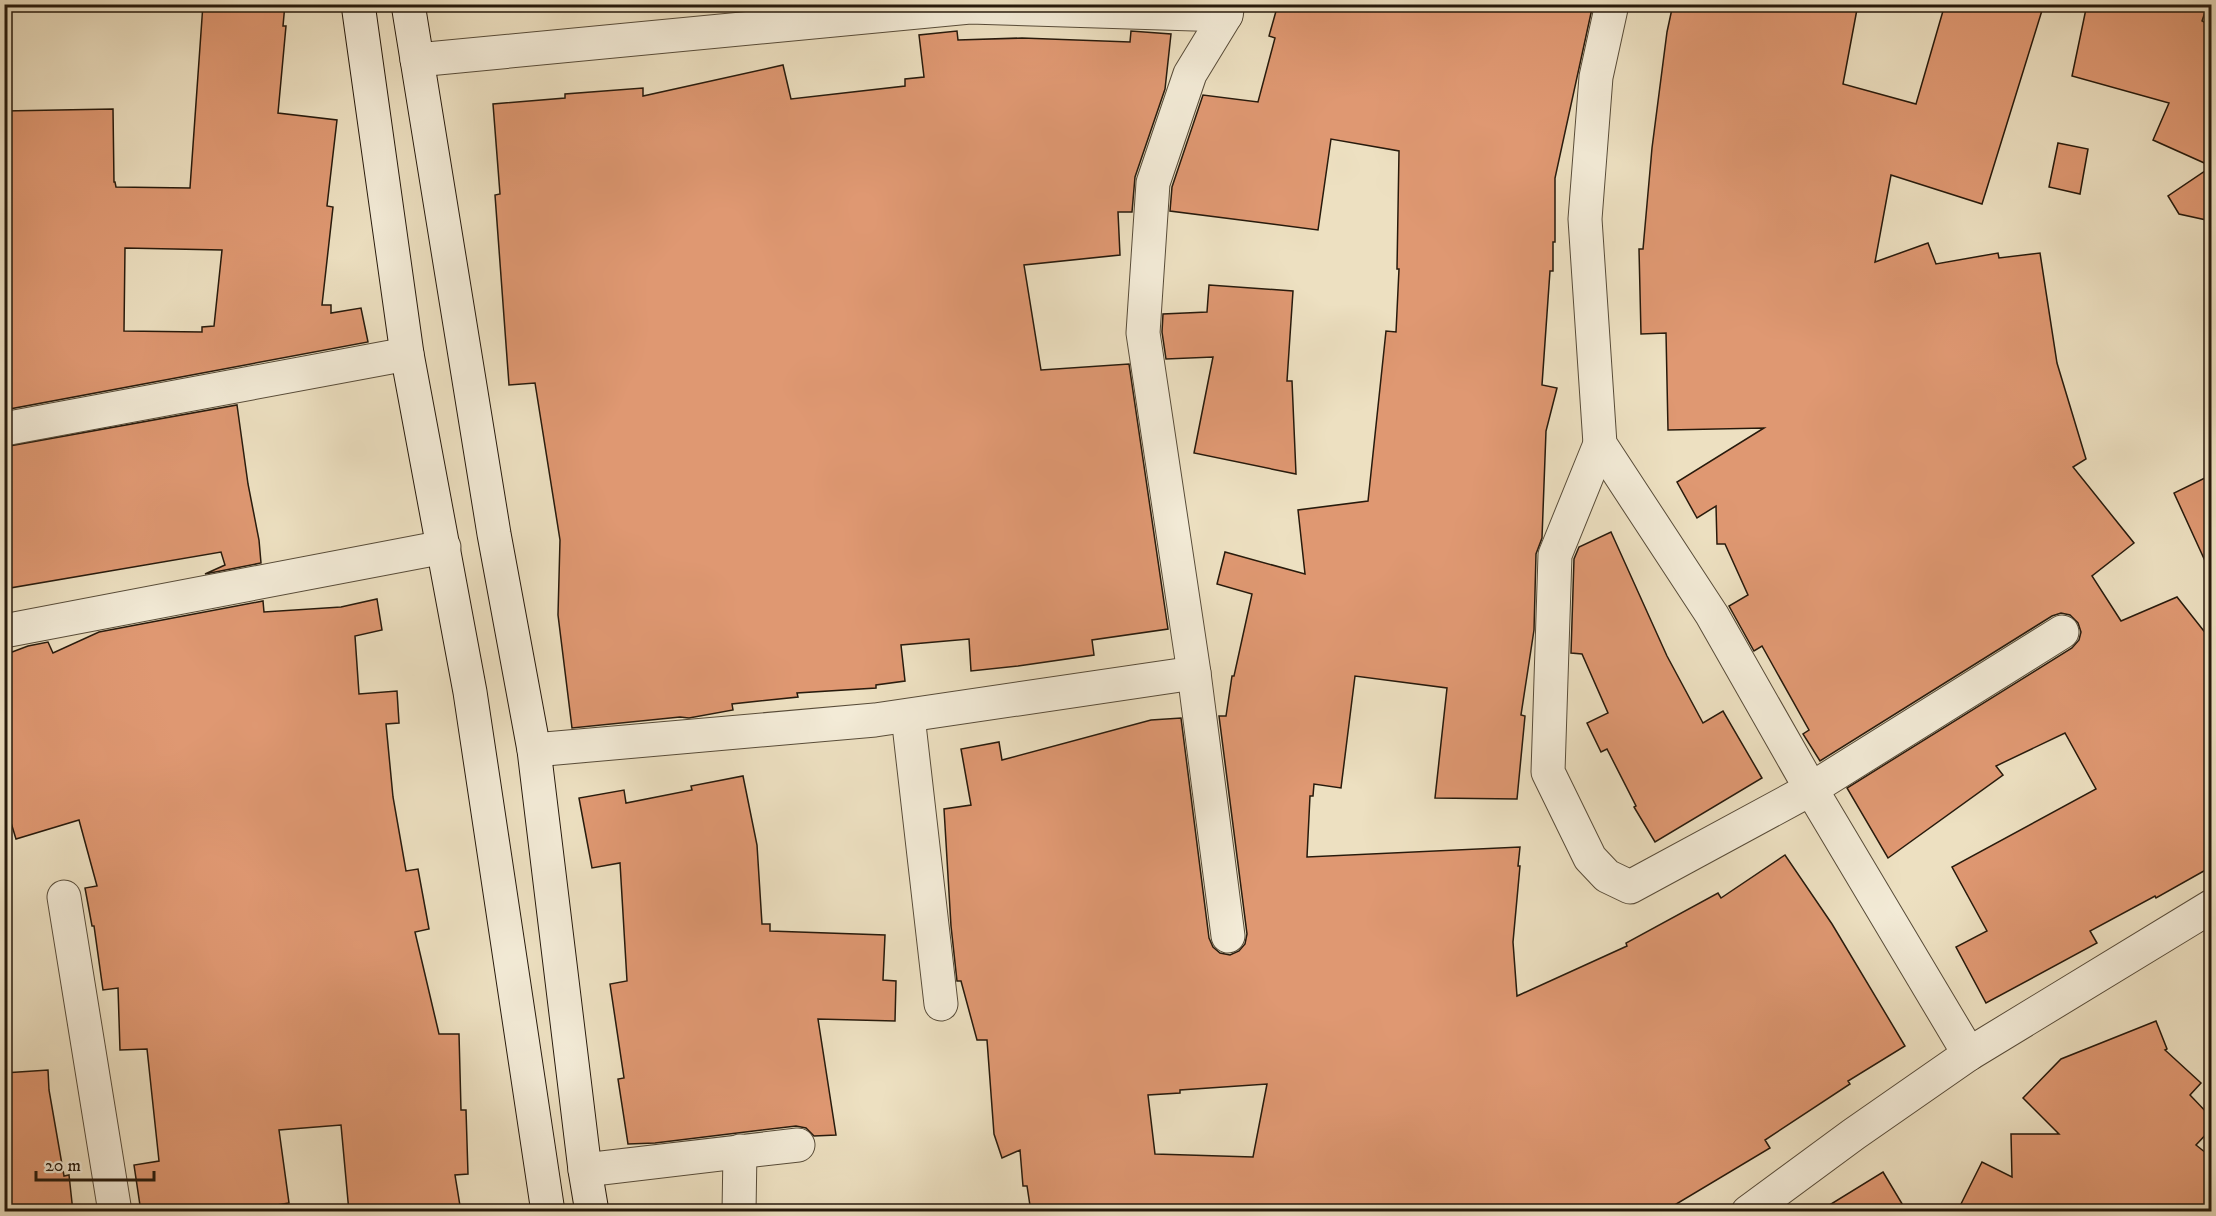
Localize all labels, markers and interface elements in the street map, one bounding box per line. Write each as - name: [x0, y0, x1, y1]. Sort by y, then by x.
- scale bar: [36, 1144, 154, 1182]
- text: 20 m: [45, 1155, 81, 1177]

